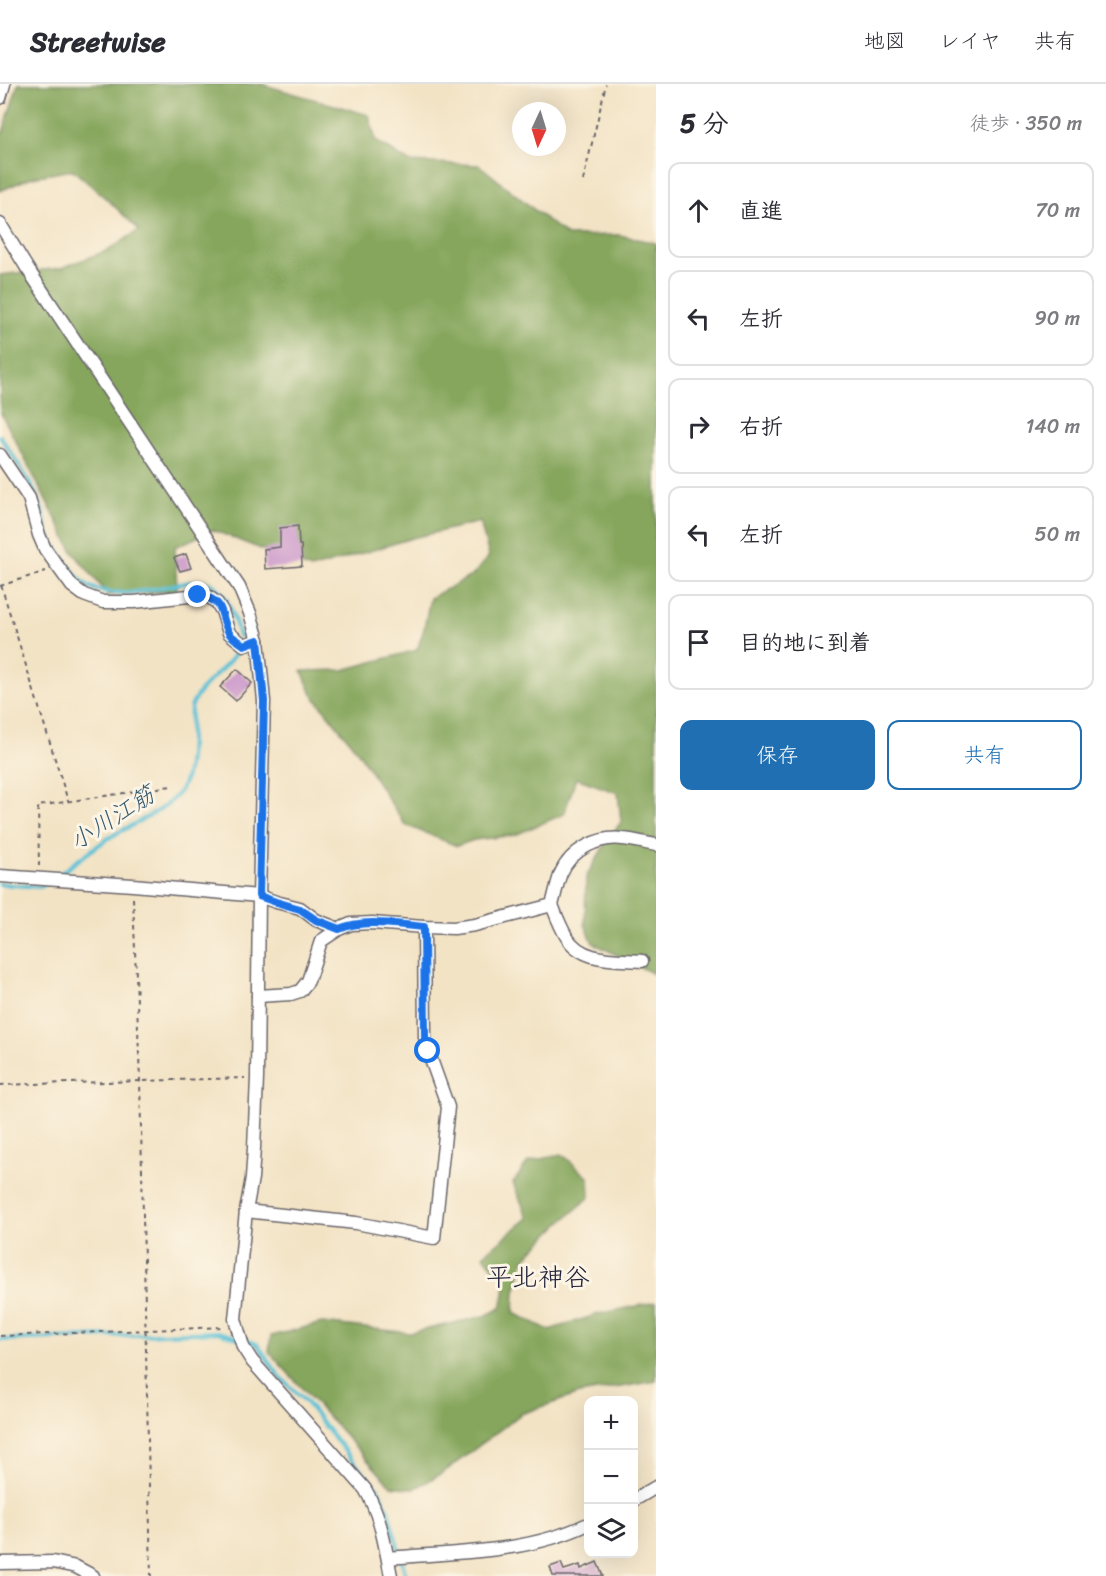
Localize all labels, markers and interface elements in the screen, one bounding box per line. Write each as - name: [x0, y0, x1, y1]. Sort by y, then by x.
- text: Streetwise: [30, 17, 166, 66]
- text: 地図: [864, 22, 906, 60]
- text: レイヤ: [939, 22, 1001, 60]
- text: 共有: [1034, 22, 1076, 60]
- text: 5 分: [680, 100, 729, 146]
- north arrow: [512, 102, 566, 156]
- text: 徒歩 · 350 m: [970, 106, 1082, 141]
- text: 直進: [739, 191, 783, 230]
- text: 70 m: [1035, 193, 1080, 228]
- icon: ahead: [682, 194, 715, 227]
- text: 左折: [739, 299, 783, 338]
- text: 90 m: [1035, 301, 1080, 336]
- icon: left: [682, 302, 715, 335]
- text: 右折: [739, 407, 783, 446]
- text: 140 m: [1026, 409, 1080, 444]
- icon: right: [682, 410, 715, 443]
- text: 左折: [739, 515, 783, 554]
- text: 50 m: [1035, 517, 1080, 552]
- icon: left: [682, 518, 715, 551]
- route end: [184, 581, 210, 607]
- text: 目的地に到着: [739, 623, 871, 662]
- icon: arrive: [682, 626, 715, 659]
- button: 保存: [680, 720, 875, 790]
- button: 共有: [887, 720, 1082, 790]
- water label: 小川江筋: [60, 773, 166, 862]
- route start: [414, 1037, 440, 1063]
- district label: 平北神谷: [486, 1254, 590, 1300]
- map controls: [584, 1396, 638, 1558]
- button: +: [584, 1396, 638, 1450]
- button: −: [584, 1450, 638, 1504]
- button: layers: [584, 1504, 638, 1558]

